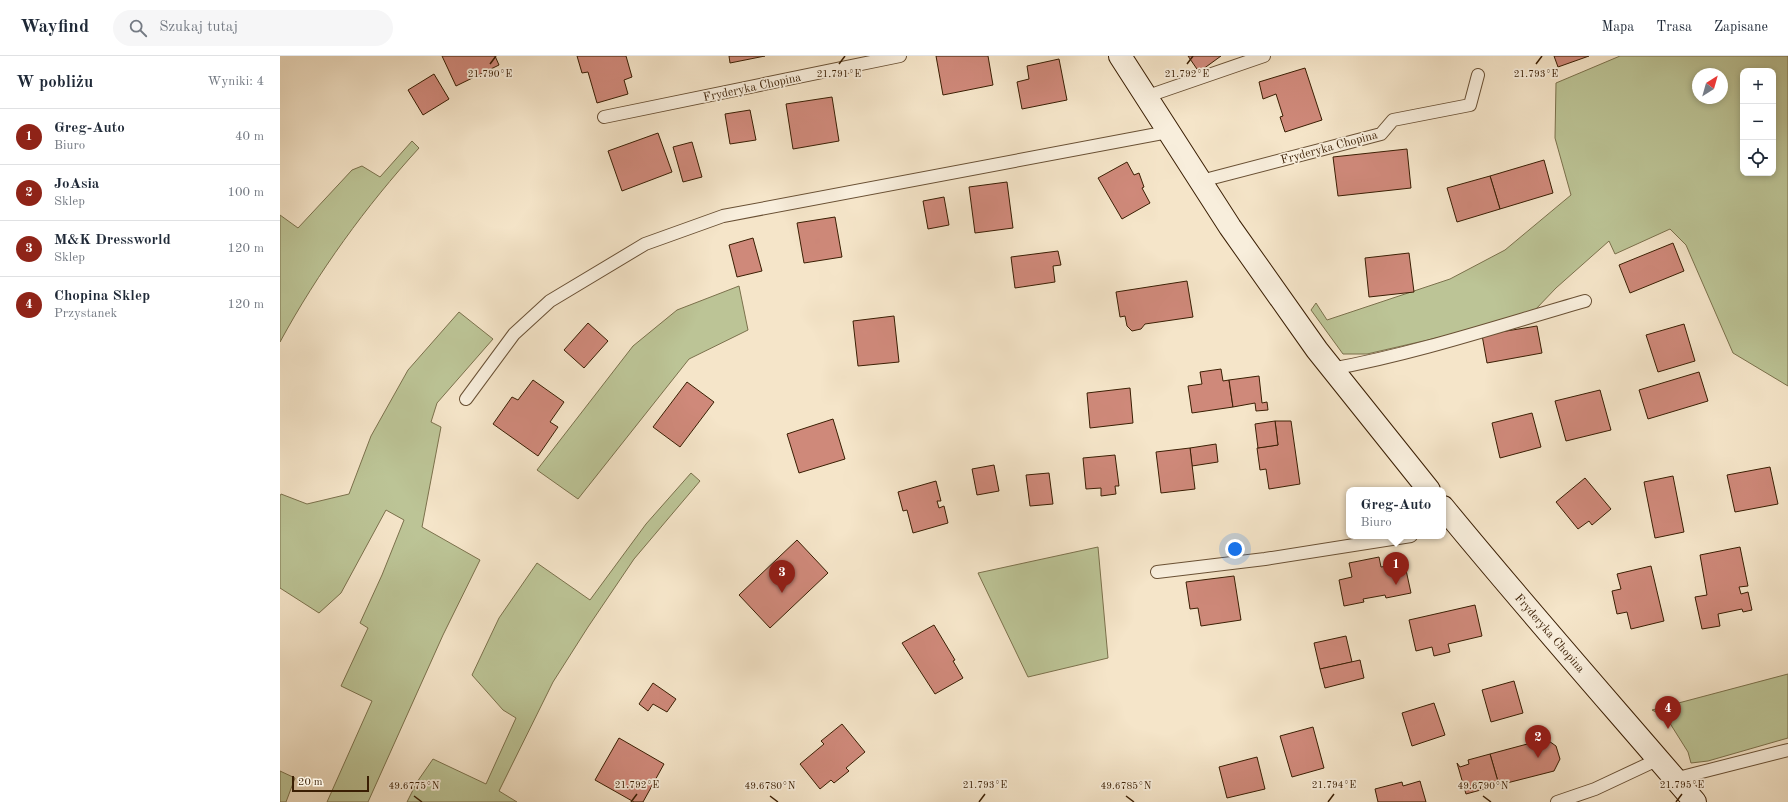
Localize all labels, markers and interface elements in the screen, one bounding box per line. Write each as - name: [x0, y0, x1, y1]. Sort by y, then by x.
- search box: [113, 10, 393, 46]
- icon: search: [127, 17, 149, 39]
- text: Wayfind: [20, 18, 89, 37]
- text: Szukaj tutaj: [159, 20, 238, 35]
- text: Mapa: [1601, 20, 1634, 34]
- text: Trasa: [1656, 20, 1692, 34]
- text: Zapisane: [1714, 20, 1768, 34]
- north arrow: [1692, 68, 1728, 104]
- map controls: [1740, 68, 1776, 176]
- button: +: [1740, 68, 1776, 104]
- text: 21.790°E: [468, 69, 512, 79]
- text: 21.791°E: [817, 69, 861, 79]
- text: 21.792°E: [1165, 69, 1209, 79]
- text: 21.793°E: [1514, 69, 1558, 79]
- street label: Fryderyka Chopina: [702, 72, 802, 104]
- text: W pobliżu: [16, 74, 93, 91]
- text: Wyniki: 4: [208, 75, 264, 88]
- button: −: [1740, 104, 1776, 140]
- text: Greg-Auto: [54, 121, 125, 136]
- street label: Fryderyka Chopina: [1280, 129, 1379, 167]
- text: 1: [25, 130, 33, 143]
- text: 40 m: [235, 130, 264, 143]
- text: Biuro: [54, 139, 85, 152]
- button: locate: [1740, 140, 1776, 176]
- text: JoAsia: [54, 177, 99, 192]
- text: 2: [25, 186, 33, 199]
- text: 100 m: [227, 186, 264, 199]
- text: Sklep: [54, 195, 85, 208]
- text: M&K Dressworld: [54, 233, 171, 248]
- text: 3: [25, 242, 33, 255]
- text: 120 m: [227, 242, 264, 255]
- text: Sklep: [54, 251, 85, 264]
- text: Chopina Sklep: [54, 289, 150, 304]
- text: 4: [25, 298, 33, 311]
- text: 120 m: [227, 298, 264, 311]
- text: Przystanek: [54, 307, 117, 320]
- popup: [1346, 487, 1446, 539]
- text: Greg-Auto: [1361, 498, 1431, 513]
- text: Biuro: [1361, 516, 1392, 529]
- your location: [1225, 539, 1245, 559]
- pin: 1: [1383, 552, 1409, 585]
- pin: 3: [769, 560, 795, 593]
- street label: Fryderyka Chopina: [1512, 592, 1587, 675]
- pin: 4: [1655, 696, 1681, 729]
- pin: 2: [1525, 725, 1551, 758]
- scale bar: [292, 774, 369, 793]
- text: 20 m: [298, 777, 323, 788]
- text: 21.792°E: [615, 780, 659, 790]
- text: 21.793°E: [963, 780, 1007, 790]
- text: 21.794°E: [1312, 780, 1356, 790]
- text: 21.795°E: [1660, 780, 1704, 790]
- text: 49.6775°N: [388, 781, 440, 791]
- text: 49.6780°N: [744, 781, 796, 791]
- text: 49.6785°N: [1100, 781, 1152, 791]
- text: 49.6790°N: [1457, 781, 1509, 791]

